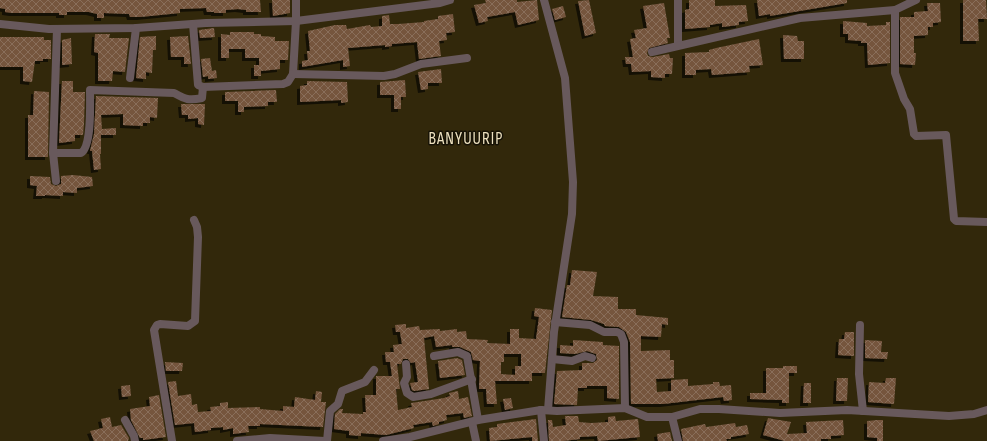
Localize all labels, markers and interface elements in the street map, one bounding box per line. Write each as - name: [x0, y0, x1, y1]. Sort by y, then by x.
- district label: BANYUURIP: [429, 129, 503, 149]

